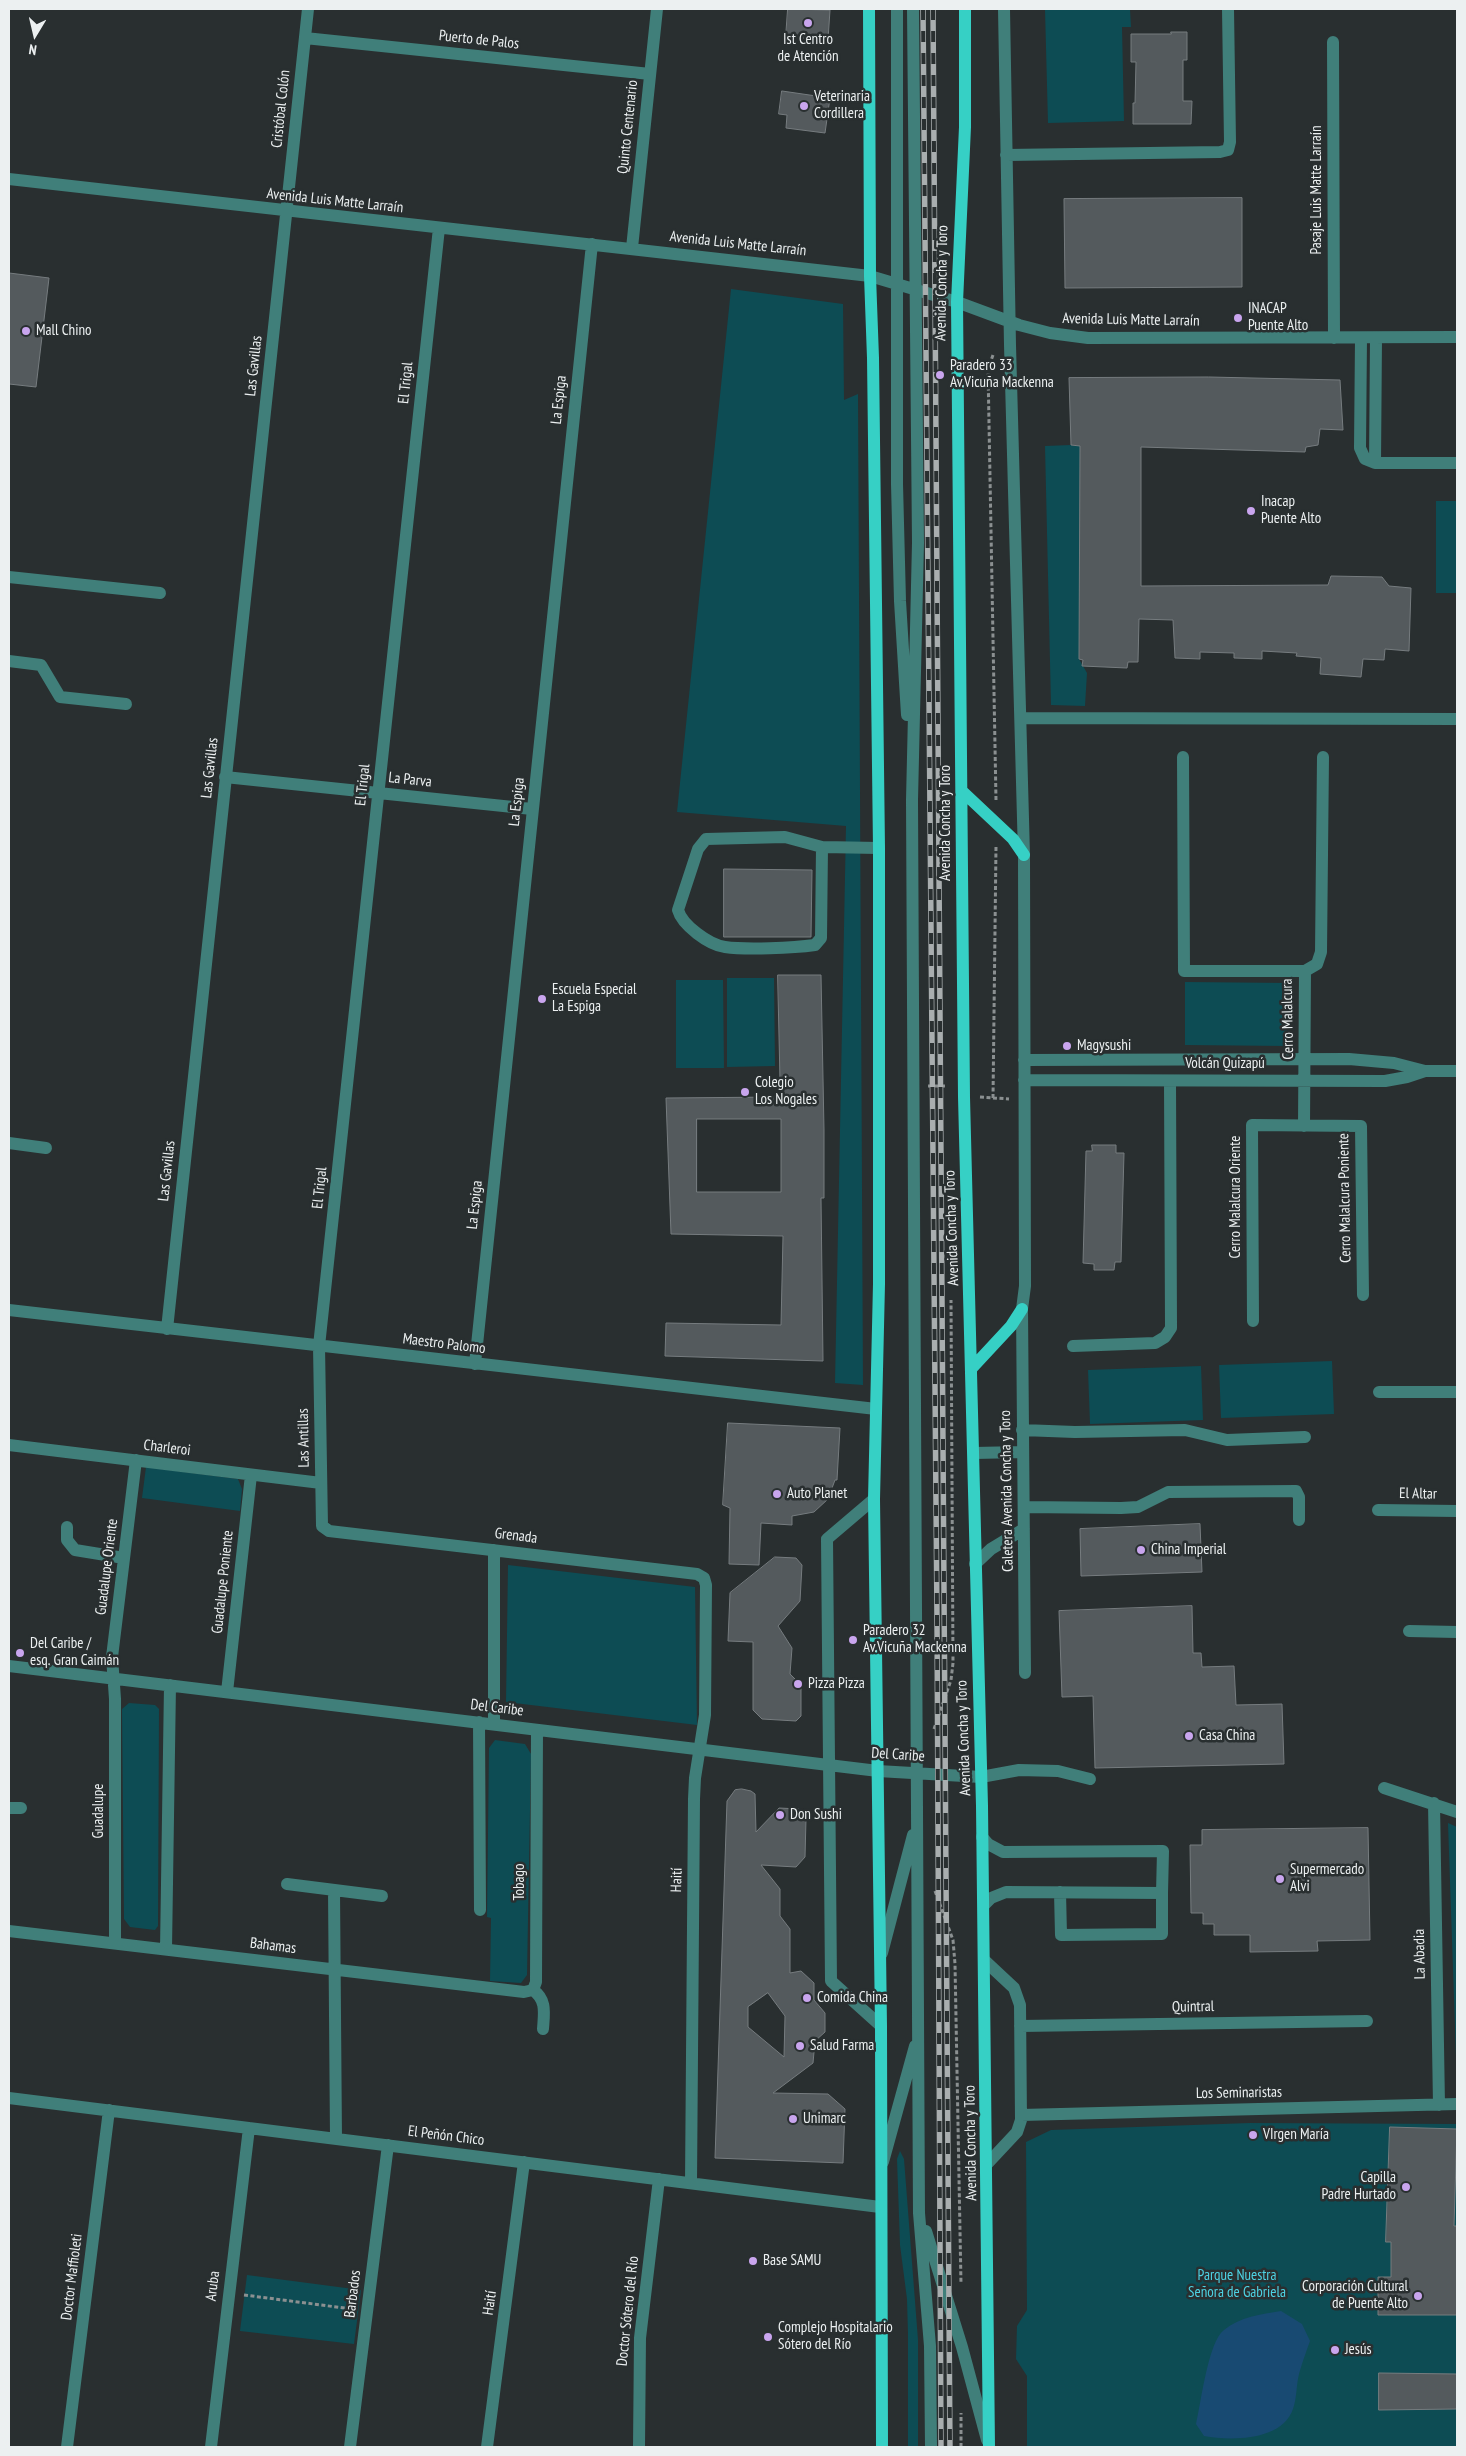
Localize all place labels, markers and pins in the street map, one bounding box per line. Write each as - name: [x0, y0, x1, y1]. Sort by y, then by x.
- marker: Ist Centro de Atención: [802, 17, 814, 29]
- place label: Ist Centro de Atención: [777, 31, 839, 66]
- place label: Veterinaria Cordillera: [814, 88, 870, 123]
- marker: Veterinaria Cordillera: [798, 100, 810, 112]
- place label: INACAP Puente Alto: [1248, 300, 1308, 335]
- marker: INACAP Puente Alto: [1232, 312, 1244, 324]
- place label: Mall Chino: [36, 322, 92, 340]
- marker: Mall Chino: [20, 325, 32, 337]
- place label: Paradero 33 Av.Vicuña Mackenna: [950, 357, 1054, 392]
- marker: Paradero 33 Av.Vicuña Mackenna: [934, 369, 946, 381]
- place label: Inacap Puente Alto: [1261, 493, 1321, 528]
- marker: Inacap Puente Alto: [1245, 505, 1257, 517]
- place label: Escuela Especial La Espiga: [552, 981, 636, 1016]
- marker: Escuela Especial La Espiga: [536, 993, 548, 1005]
- place label: Magysushi: [1077, 1037, 1131, 1055]
- marker: Magysushi: [1061, 1040, 1073, 1052]
- place label: Colegio Los Nogales: [755, 1074, 817, 1109]
- marker: Colegio Los Nogales: [739, 1086, 751, 1098]
- place label: Auto Planet: [787, 1485, 847, 1503]
- marker: Auto Planet: [771, 1488, 783, 1500]
- place label: China Imperial: [1151, 1541, 1226, 1559]
- marker: China Imperial: [1135, 1544, 1147, 1556]
- place label: Paradero 32 Av.Vicuña Mackenna: [863, 1622, 967, 1657]
- marker: Paradero 32 Av.Vicuña Mackenna: [847, 1634, 859, 1646]
- place label: Del Caribe / esq. Gran Caimán: [30, 1635, 119, 1670]
- marker: Del Caribe / esq. Gran Caimán: [14, 1647, 26, 1659]
- place label: Pizza Pizza: [808, 1675, 865, 1693]
- marker: Pizza Pizza: [792, 1678, 804, 1690]
- place label: Casa China: [1199, 1727, 1255, 1745]
- marker: Casa China: [1183, 1730, 1195, 1742]
- place label: Don Sushi: [790, 1806, 842, 1824]
- marker: Don Sushi: [774, 1809, 786, 1821]
- place label: Supermercado Alvi: [1290, 1861, 1364, 1896]
- marker: Supermercado Alvi: [1274, 1873, 1286, 1885]
- place label: Comida China: [817, 1989, 888, 2007]
- marker: Comida China: [801, 1992, 813, 2004]
- place label: Salud Farma: [810, 2037, 874, 2055]
- marker: Salud Farma: [794, 2040, 806, 2052]
- place label: Unimarc: [803, 2110, 846, 2128]
- marker: Unimarc: [787, 2113, 799, 2125]
- place label: VIrgen María: [1263, 2126, 1329, 2144]
- marker: VIrgen María: [1247, 2129, 1259, 2141]
- place label: Capilla Padre Hurtado: [1322, 2169, 1396, 2204]
- marker: Capilla Padre Hurtado: [1400, 2181, 1412, 2193]
- place label: Base SAMU: [763, 2252, 821, 2270]
- marker: Base SAMU: [747, 2255, 759, 2267]
- place label: Corporación Cultural de Puente Alto: [1302, 2278, 1408, 2313]
- marker: Corporación Cultural de Puente Alto: [1412, 2290, 1424, 2302]
- place label: Complejo Hospitalario Sótero del Río: [778, 2319, 893, 2354]
- marker: Complejo Hospitalario Sótero del Río: [762, 2331, 774, 2343]
- place label: Jesús: [1345, 2341, 1371, 2359]
- marker: Jesús: [1329, 2344, 1341, 2356]

